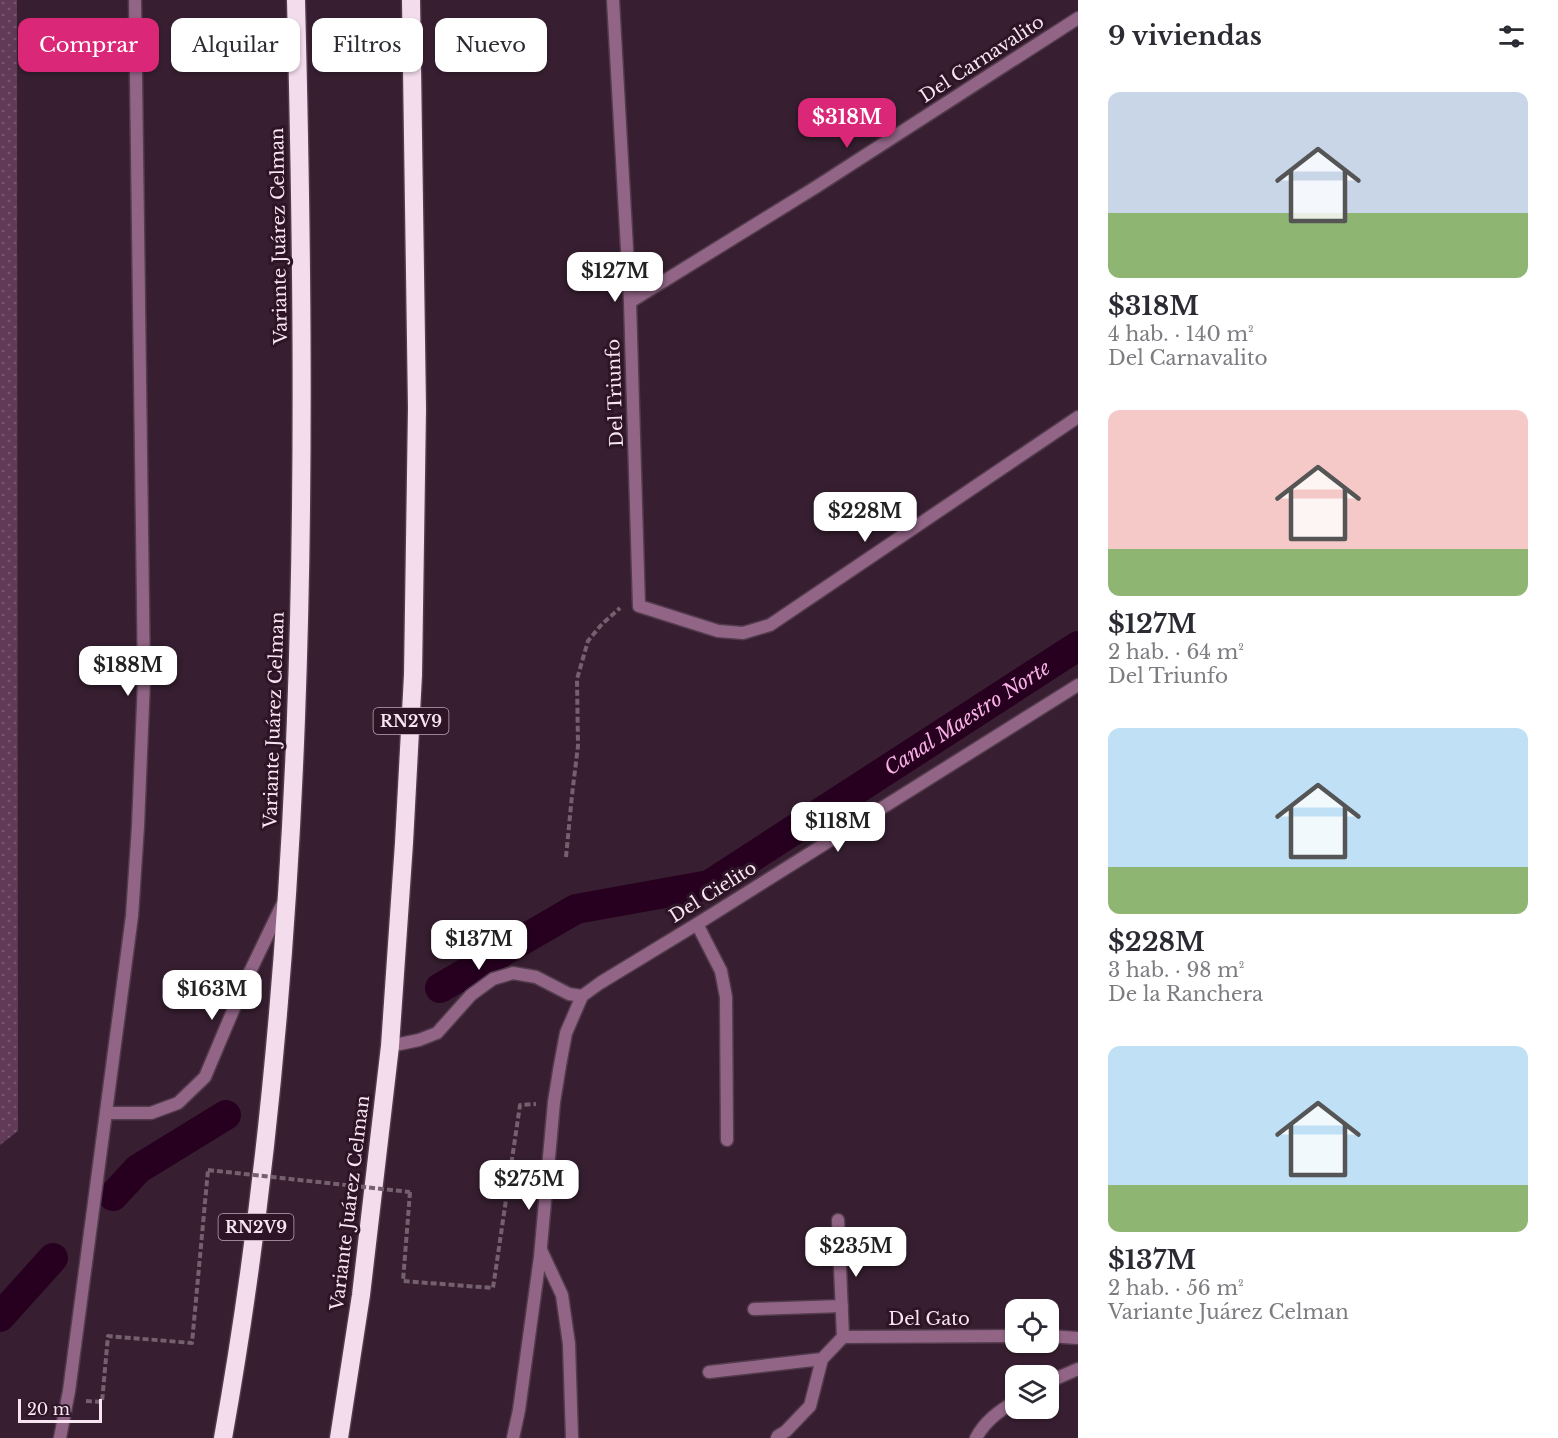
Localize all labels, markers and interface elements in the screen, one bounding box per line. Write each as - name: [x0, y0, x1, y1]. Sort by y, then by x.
- street label: Del Carnavalito: [916, 11, 1048, 107]
- chip: Comprar: [18, 18, 159, 72]
- chip: Alquilar: [171, 18, 300, 72]
- chip: Filtros: [312, 18, 423, 72]
- chip: Nuevo: [435, 18, 547, 72]
- text: 9 viviendas: [1108, 20, 1262, 52]
- icon: filters: [1495, 20, 1528, 53]
- pin: $318M: [805, 98, 889, 149]
- text: $318M: [812, 105, 882, 129]
- street label: Variante Juárez Celman: [266, 127, 292, 346]
- icon: home: [1264, 131, 1372, 239]
- pin: $127M: [573, 252, 657, 303]
- text: $127M: [581, 259, 649, 283]
- text: $318M: [1108, 290, 1199, 322]
- text: 4 hab. · 140 m²: [1108, 322, 1254, 346]
- street label: Del Triunfo: [602, 339, 628, 447]
- text: Del Carnavalito: [1108, 346, 1268, 370]
- icon: home: [1264, 449, 1372, 557]
- pin: $228M: [823, 492, 907, 543]
- text: $228M: [828, 499, 902, 523]
- text: $127M: [1108, 608, 1197, 640]
- street label: Variante Juárez Celman: [259, 611, 289, 830]
- text: 2 hab. · 64 m²: [1108, 640, 1244, 664]
- pin: $188M: [86, 646, 170, 697]
- text: $188M: [93, 653, 163, 677]
- water label: Canal Maestro Norte: [880, 655, 1055, 780]
- text: Del Triunfo: [1108, 664, 1228, 688]
- road number: RN2V9: [374, 708, 448, 734]
- icon: home: [1264, 767, 1372, 875]
- pin: $118M: [796, 802, 880, 853]
- text: $118M: [805, 809, 871, 833]
- street label: Del Cielito: [665, 857, 761, 927]
- pin: $137M: [437, 920, 521, 971]
- text: $228M: [1108, 926, 1205, 958]
- text: $137M: [445, 927, 513, 951]
- text: 3 hab. · 98 m²: [1108, 958, 1244, 982]
- pin: $163M: [170, 970, 254, 1021]
- text: $163M: [177, 977, 247, 1001]
- text: De la Ranchera: [1108, 982, 1263, 1006]
- icon: home: [1264, 1085, 1372, 1193]
- street label: Variante Juárez Celman: [326, 1094, 374, 1313]
- pin: $275M: [487, 1160, 571, 1211]
- text: $275M: [494, 1167, 564, 1191]
- road number: RN2V9: [218, 1214, 294, 1240]
- pin: $235M: [814, 1227, 898, 1278]
- text: $235M: [819, 1234, 893, 1258]
- text: $137M: [1108, 1244, 1196, 1276]
- text: 2 hab. · 56 m²: [1108, 1276, 1244, 1300]
- map controls: [1005, 1299, 1059, 1419]
- button: locate: [1005, 1299, 1059, 1353]
- text: Variante Juárez Celman: [1108, 1300, 1349, 1324]
- street label: Del Gato: [888, 1308, 970, 1330]
- button: layers: [1005, 1365, 1059, 1419]
- scale bar: [18, 1396, 102, 1424]
- text: 20 m: [27, 1399, 70, 1419]

